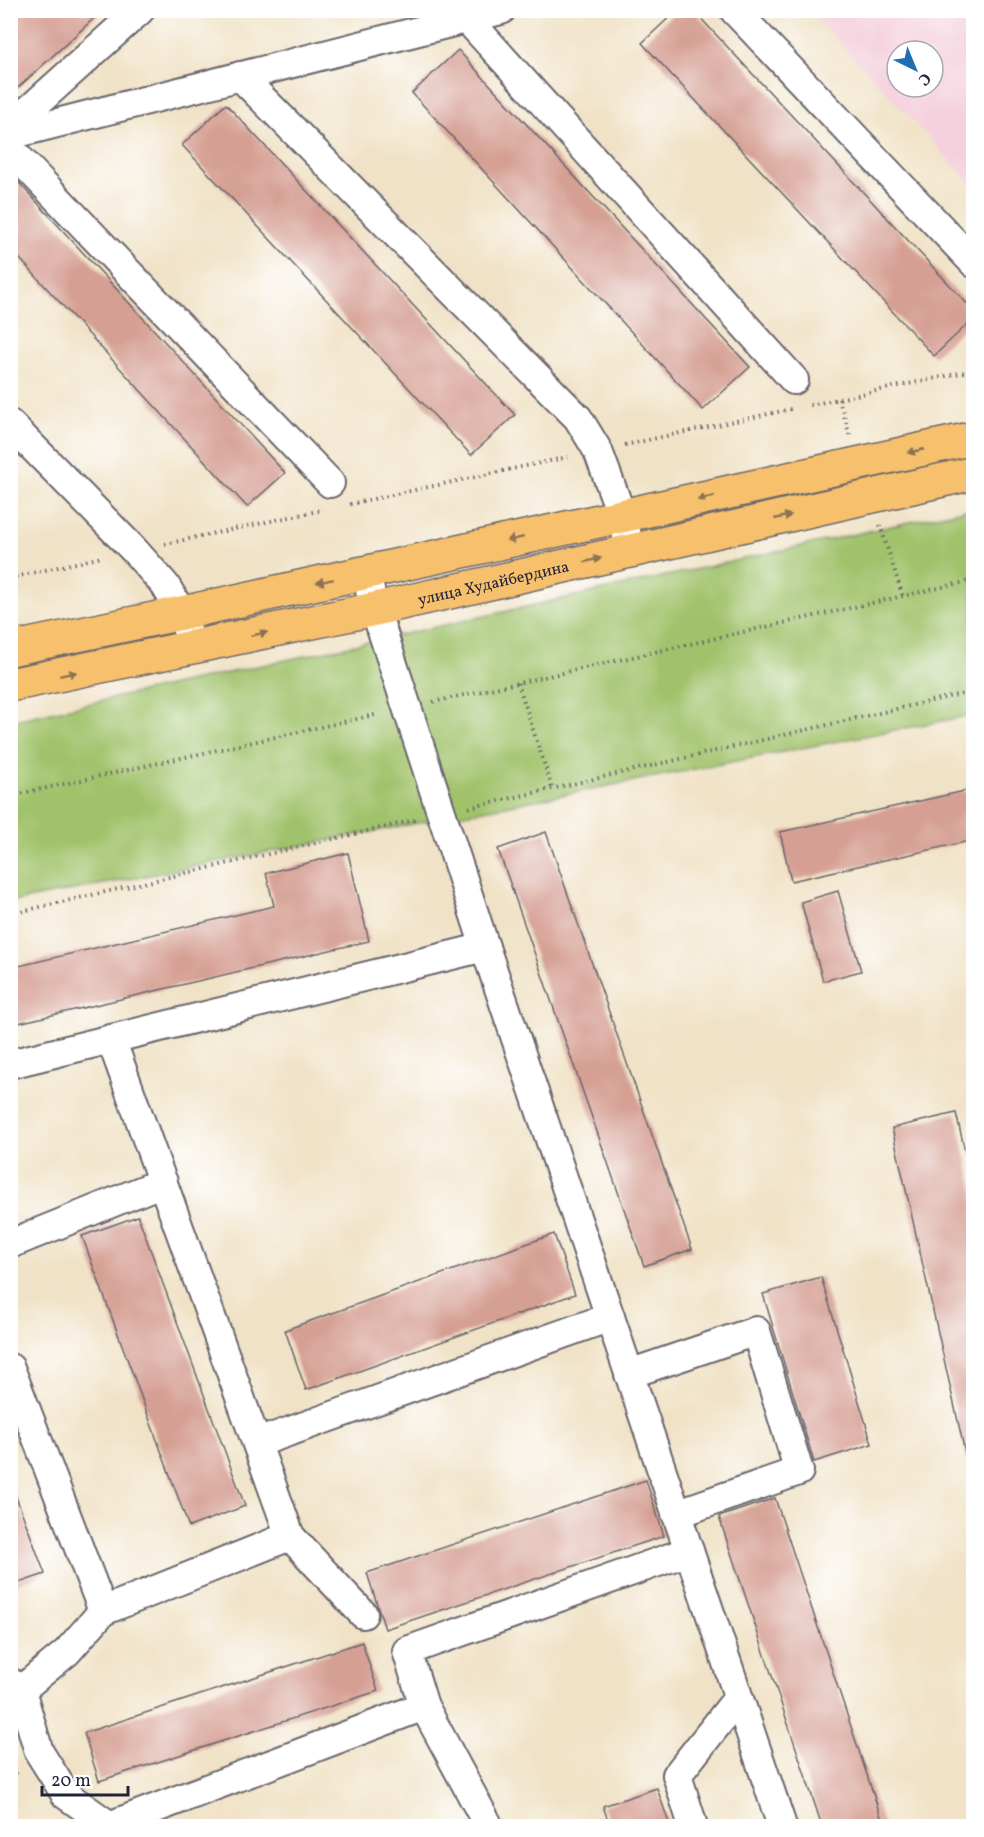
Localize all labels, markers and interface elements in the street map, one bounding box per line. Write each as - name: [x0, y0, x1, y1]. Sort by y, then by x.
- north arrow: [885, 39, 945, 99]
- text: С: [913, 67, 935, 90]
- one-way arrow: [907, 446, 926, 456]
- one-way arrow: [696, 493, 715, 503]
- one-way arrow: [773, 511, 792, 521]
- one-way arrow: [506, 535, 524, 545]
- one-way arrow: [583, 555, 602, 564]
- street label: улица Худайбердина: [416, 556, 571, 612]
- one-way arrow: [315, 577, 334, 586]
- one-way arrow: [249, 629, 268, 638]
- one-way arrow: [59, 669, 78, 678]
- scale bar: [42, 1759, 128, 1797]
- text: 20 m: [51, 1769, 91, 1794]

